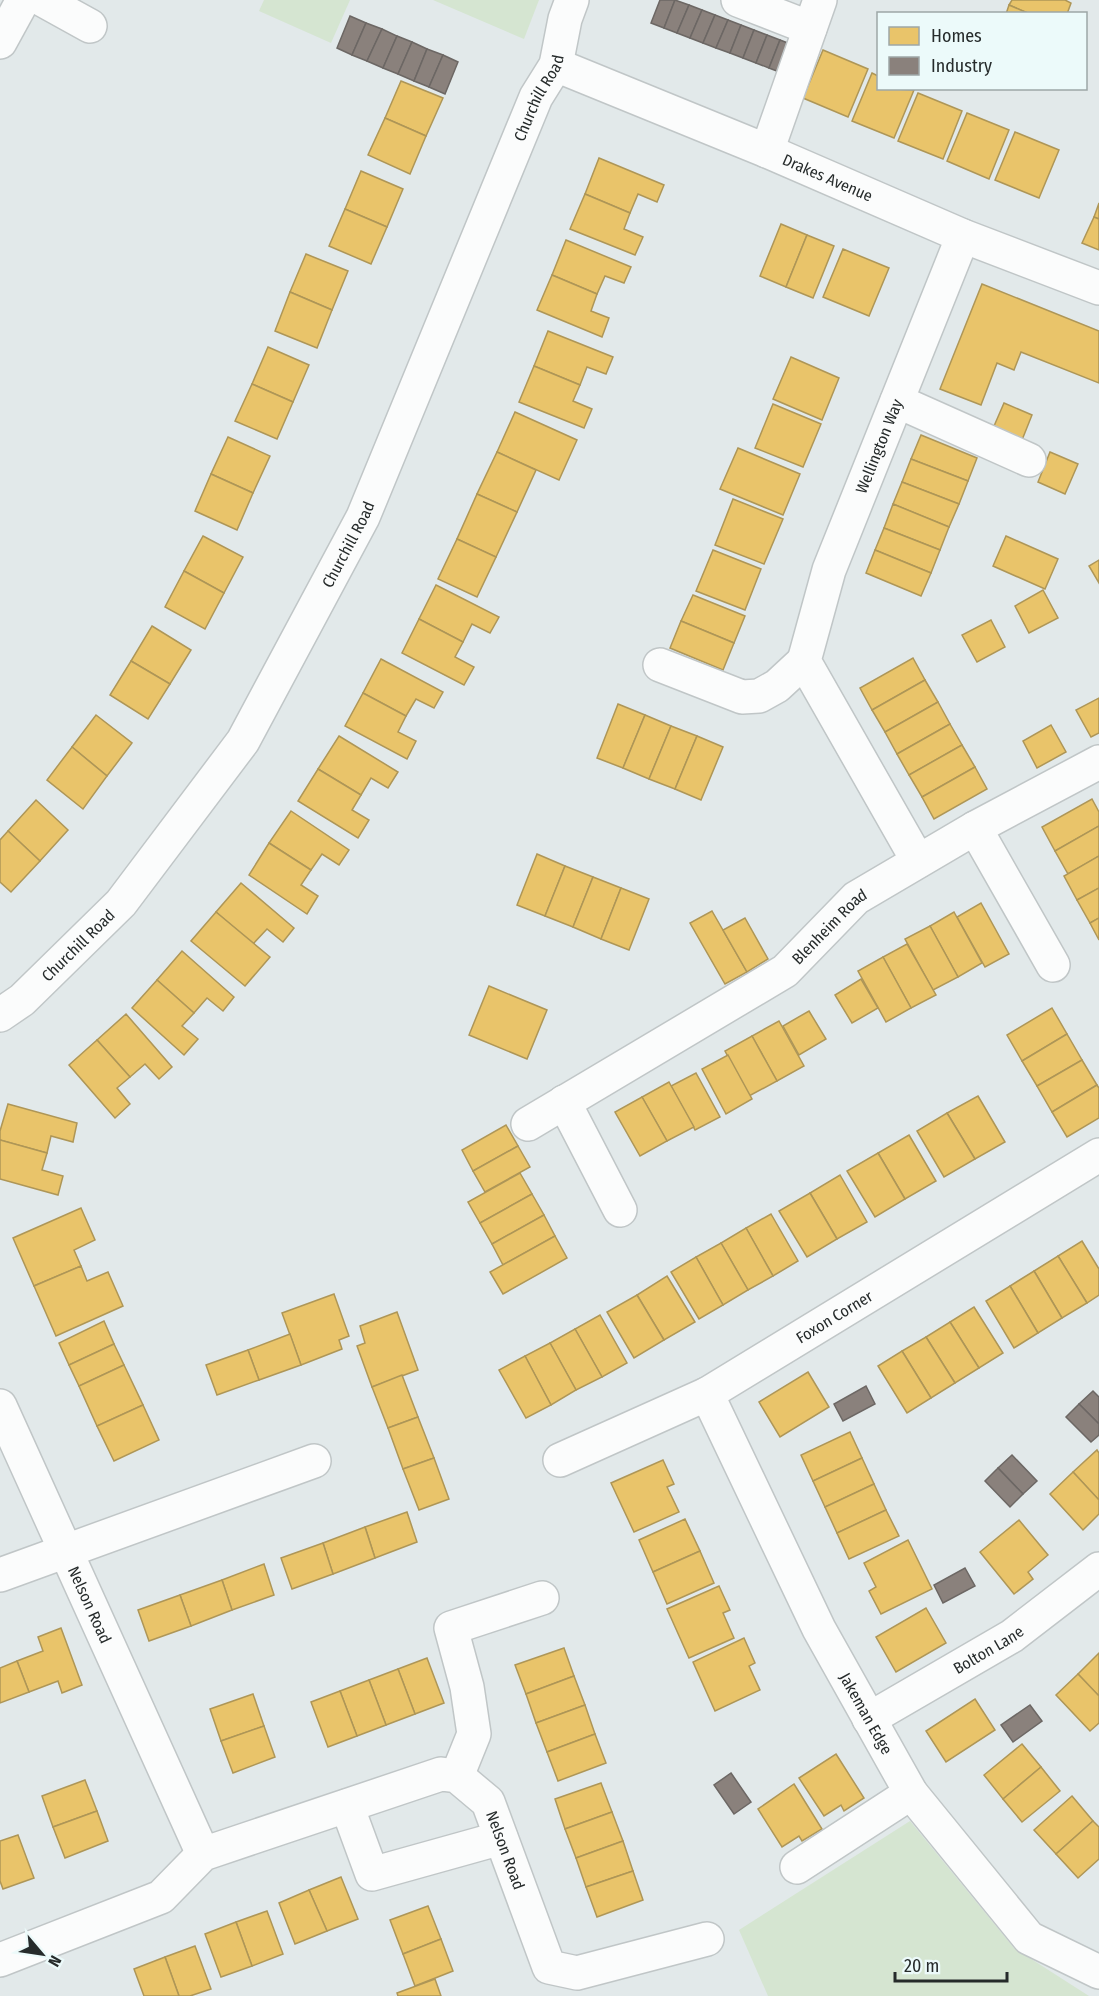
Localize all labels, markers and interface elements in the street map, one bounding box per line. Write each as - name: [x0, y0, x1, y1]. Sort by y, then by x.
- legend: [877, 12, 1087, 90]
- text: Homes: [931, 25, 982, 47]
- street label: Churchill Road: [509, 53, 567, 144]
- text: Industry: [931, 55, 992, 77]
- street label: Drakes Avenue: [780, 149, 876, 205]
- street label: Wellington Way: [851, 395, 906, 496]
- street label: Churchill Road: [318, 498, 378, 591]
- street label: Blenheim Road: [788, 884, 870, 968]
- street label: Churchill Road: [38, 905, 118, 985]
- street label: Foxon Corner: [792, 1286, 876, 1347]
- street label: Nelson Road: [64, 1563, 116, 1646]
- street label: Bolton Lane: [950, 1621, 1027, 1678]
- street label: Jakeman Edge: [836, 1669, 897, 1758]
- street label: Nelson Road: [483, 1808, 529, 1892]
- north arrow: [12, 1924, 72, 1984]
- scale bar: [895, 1945, 1008, 1983]
- text: N: [44, 1952, 65, 1970]
- text: 20 m: [904, 1955, 939, 1977]

